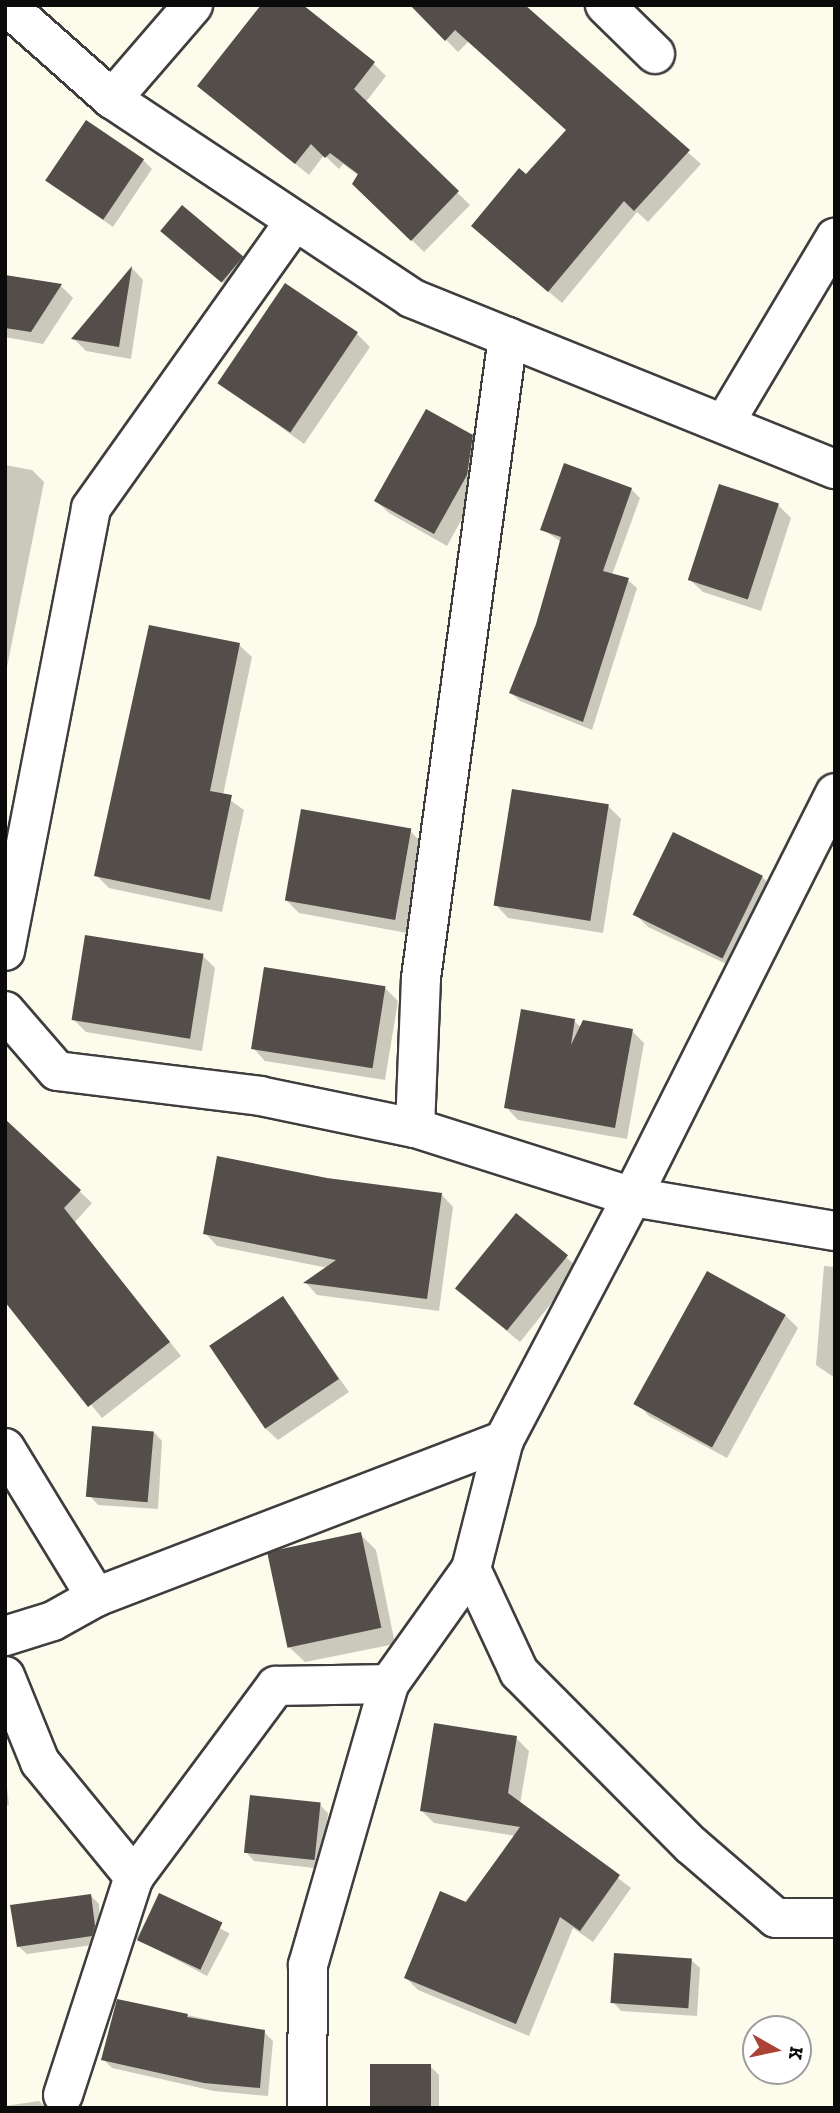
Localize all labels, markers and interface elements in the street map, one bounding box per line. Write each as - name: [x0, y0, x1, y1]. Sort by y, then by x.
- north arrow: [742, 2015, 812, 2085]
- text: K: [784, 2045, 809, 2061]

